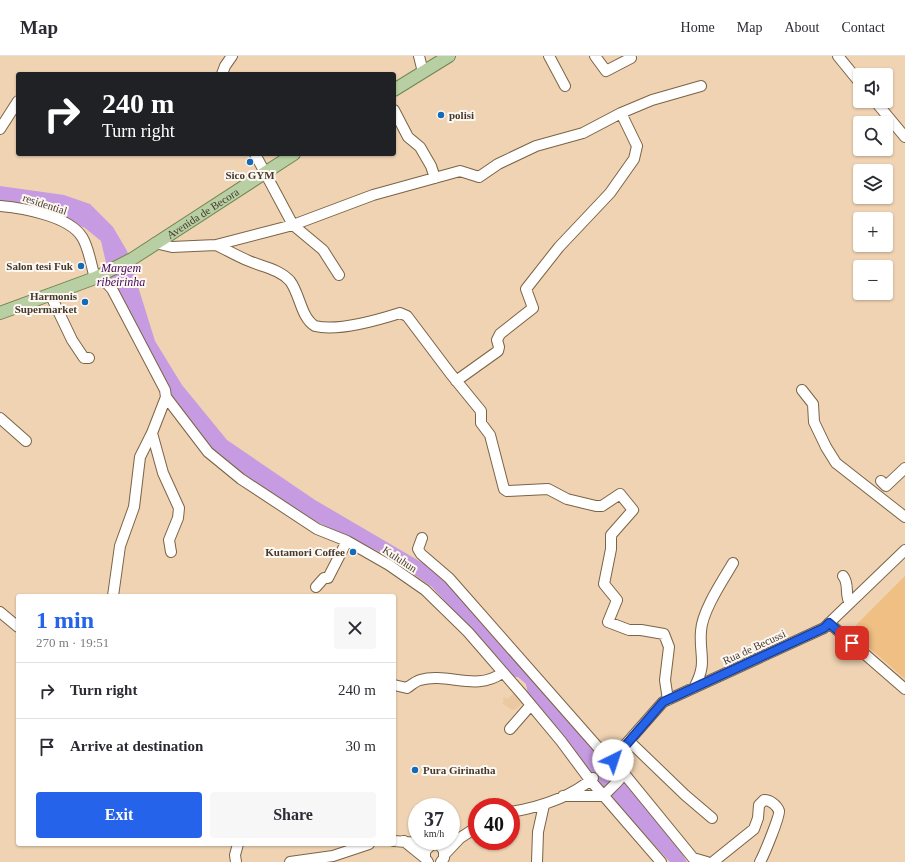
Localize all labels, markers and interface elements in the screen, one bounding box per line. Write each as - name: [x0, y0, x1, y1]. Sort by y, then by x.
- text: Map: [20, 17, 58, 38]
- text: Home: [681, 20, 715, 35]
- text: Map: [737, 20, 762, 35]
- text: About: [784, 20, 819, 35]
- text: Contact: [841, 20, 885, 35]
- map controls: [853, 68, 893, 300]
- button: sound: [853, 68, 893, 108]
- icon: right: [36, 88, 88, 140]
- text: 240 m: [102, 88, 174, 119]
- place label: polisi: [449, 109, 474, 121]
- marker: polisi: [436, 110, 446, 120]
- button: search: [853, 116, 893, 156]
- text: Turn right: [102, 121, 175, 141]
- marker: Sico GYM: [245, 157, 255, 167]
- button: layers: [853, 164, 893, 204]
- place label: Sico GYM: [225, 169, 275, 181]
- street label: Avenida de Becora: [164, 185, 241, 241]
- street label: residential: [21, 191, 69, 217]
- button: +: [853, 212, 893, 252]
- place label: Salon tesi Fuk: [6, 260, 74, 272]
- button: −: [853, 260, 893, 300]
- marker: Salon tesi Fuk: [76, 261, 86, 271]
- water label: Margem ribeirinha: [97, 261, 145, 289]
- place label: Harmonis Supermarket: [15, 290, 78, 315]
- marker: Harmonis Supermarket: [80, 297, 90, 307]
- street label: Kuluhun: [381, 543, 420, 575]
- place label: Kutamori Coffee: [265, 546, 345, 558]
- marker: Kutamori Coffee: [348, 547, 358, 557]
- text: 1 min: [36, 607, 94, 633]
- button: close: [334, 607, 376, 649]
- pin: [835, 626, 869, 660]
- street label: Rua de Becussi: [721, 627, 787, 667]
- icon: arrive: [841, 632, 863, 654]
- text: 270 m · 19:51: [36, 635, 109, 650]
- icon: right: [36, 680, 58, 702]
- text: Turn right: [70, 682, 137, 698]
- text: 240 m: [338, 682, 376, 698]
- icon: arrive: [36, 736, 58, 758]
- text: Arrive at destination: [70, 738, 203, 754]
- text: 30 m: [346, 738, 376, 754]
- position arrow: [592, 739, 634, 781]
- place label: Pura Girinatha: [423, 764, 496, 776]
- marker: Pura Girinatha: [410, 765, 420, 775]
- button: Exit: [36, 792, 202, 838]
- button: Share: [210, 792, 376, 838]
- speed limit sign: 40: [468, 798, 520, 850]
- text: 37: [424, 808, 444, 830]
- text: km/h: [424, 828, 444, 839]

